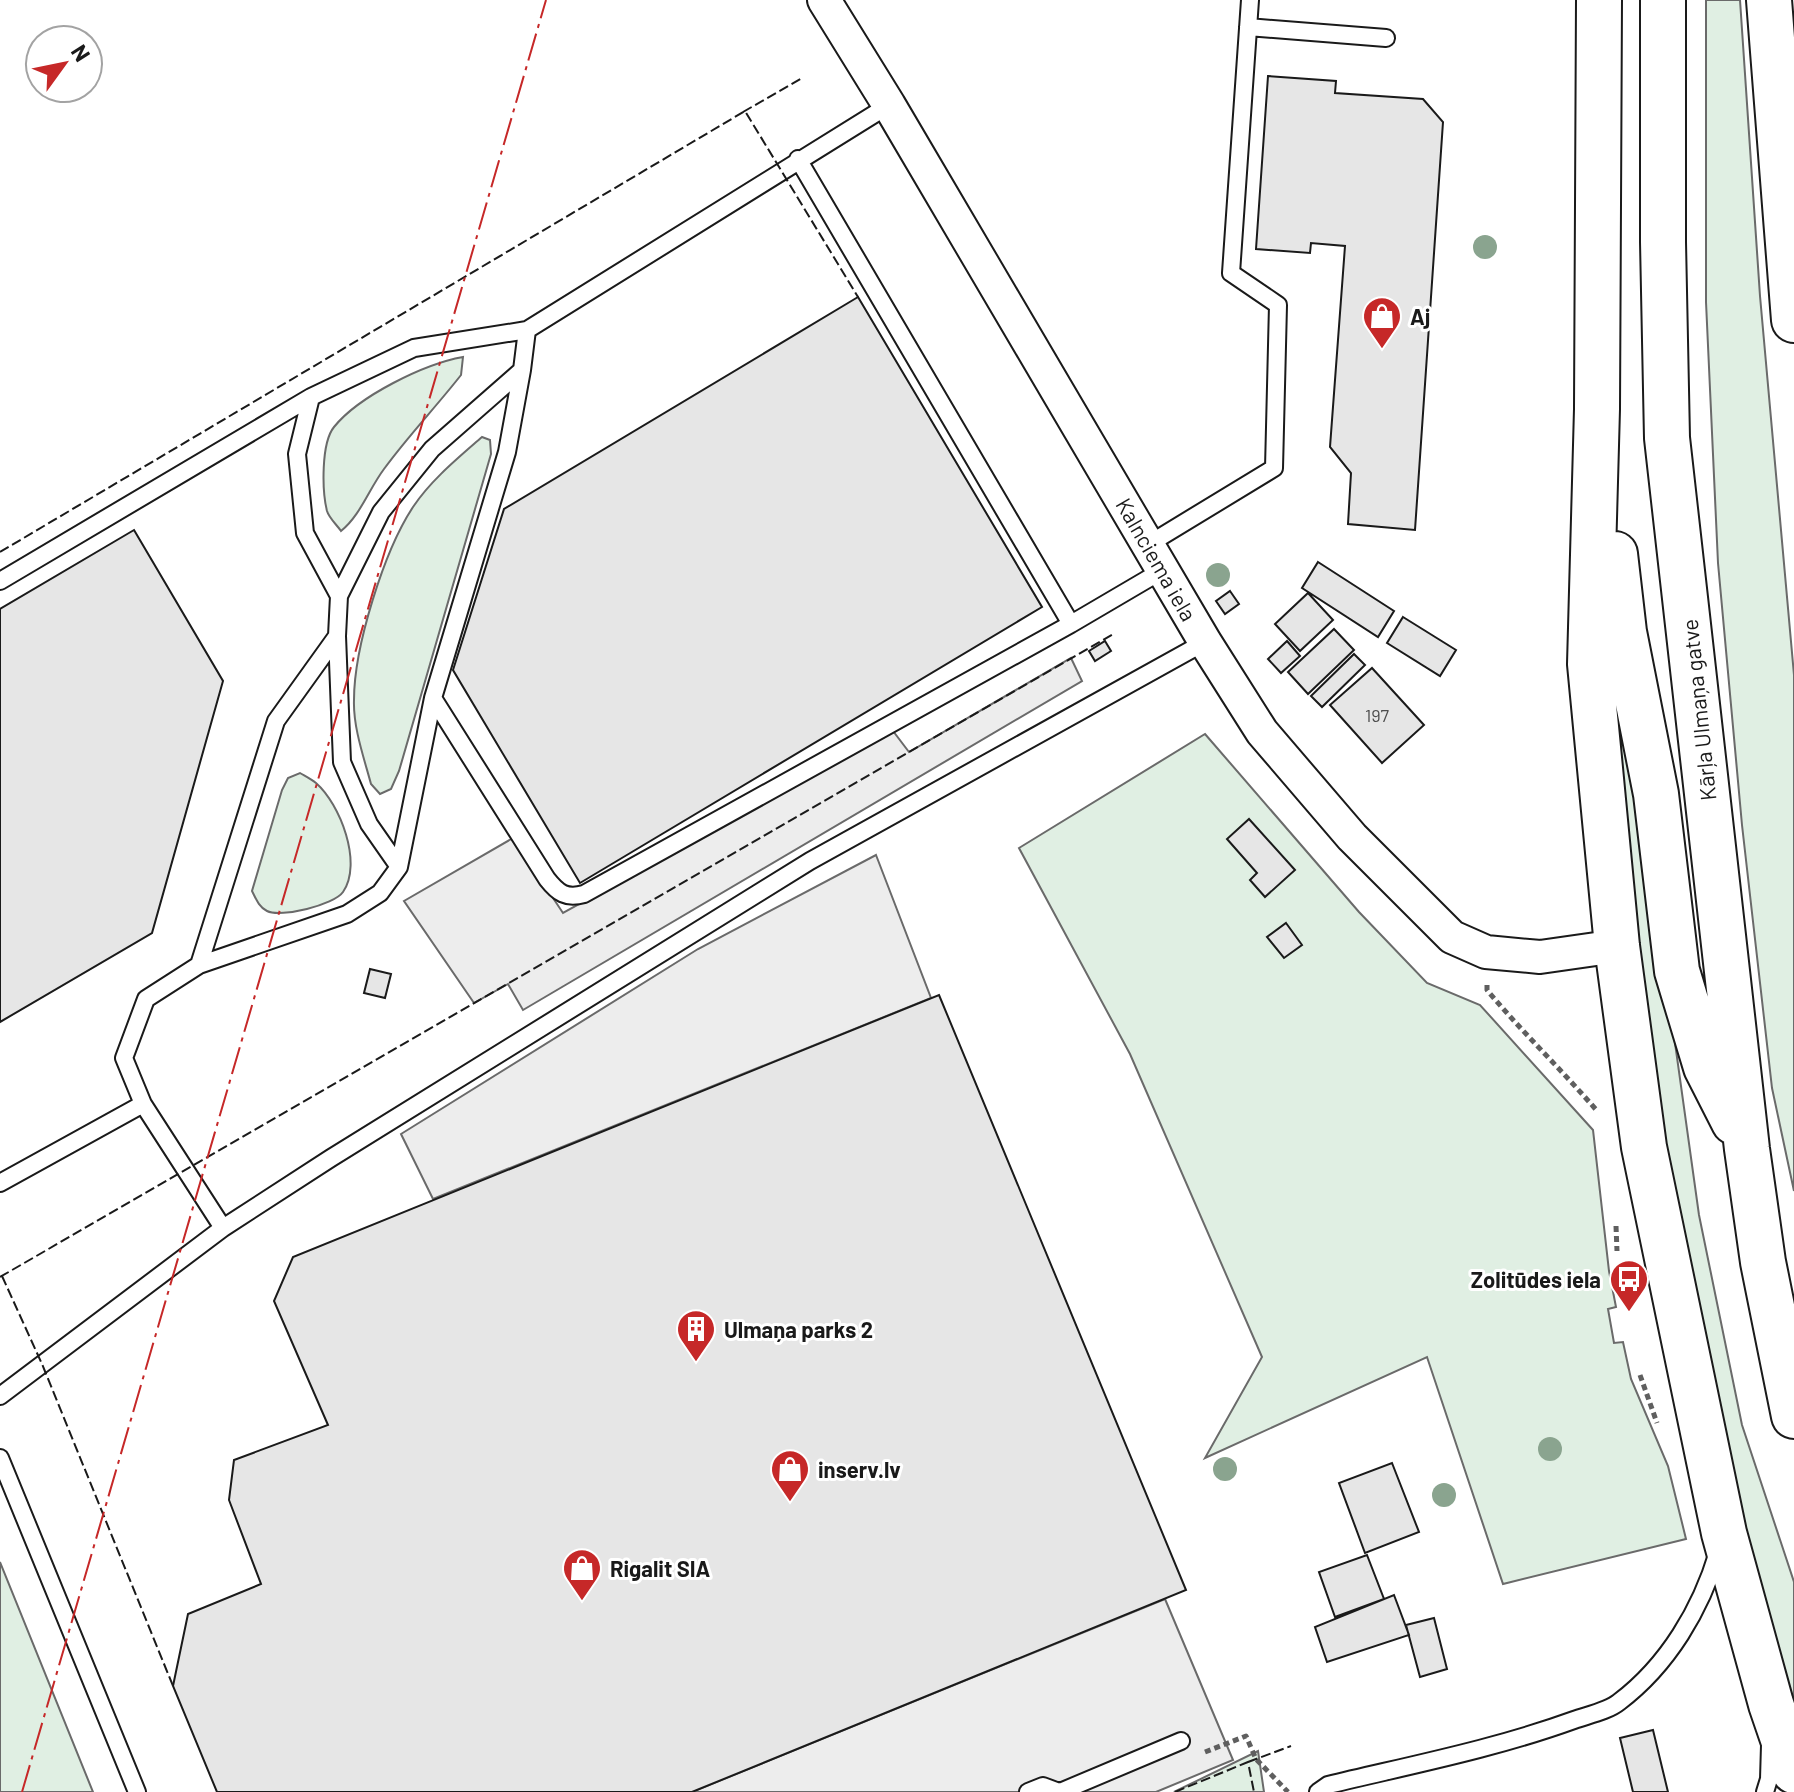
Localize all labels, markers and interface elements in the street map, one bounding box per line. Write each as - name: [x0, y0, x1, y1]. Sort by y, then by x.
- north arrow: [24, 24, 104, 104]
- text: N: [67, 39, 97, 66]
- shop icon: Aj: [1361, 295, 1403, 350]
- place label: Aj: [1410, 303, 1430, 329]
- street label: Kalnciema iela: [1111, 493, 1203, 625]
- street label: Kārļa Ulmaņa gatve: [1676, 618, 1720, 802]
- house number: 197: [1365, 704, 1390, 726]
- bus stop icon: Zolitūdes iela: [1608, 1258, 1650, 1313]
- place label: Zolitūdes iela: [1471, 1266, 1601, 1292]
- building icon: Ulmaņa parks 2: [675, 1308, 717, 1363]
- place label: Ulmaņa parks 2: [724, 1316, 873, 1342]
- shop icon: inserv.lv: [769, 1448, 811, 1503]
- place label: inserv.lv: [818, 1456, 901, 1482]
- shop icon: Rigalit SIA: [561, 1547, 603, 1602]
- place label: Rigalit SIA: [610, 1555, 711, 1581]

